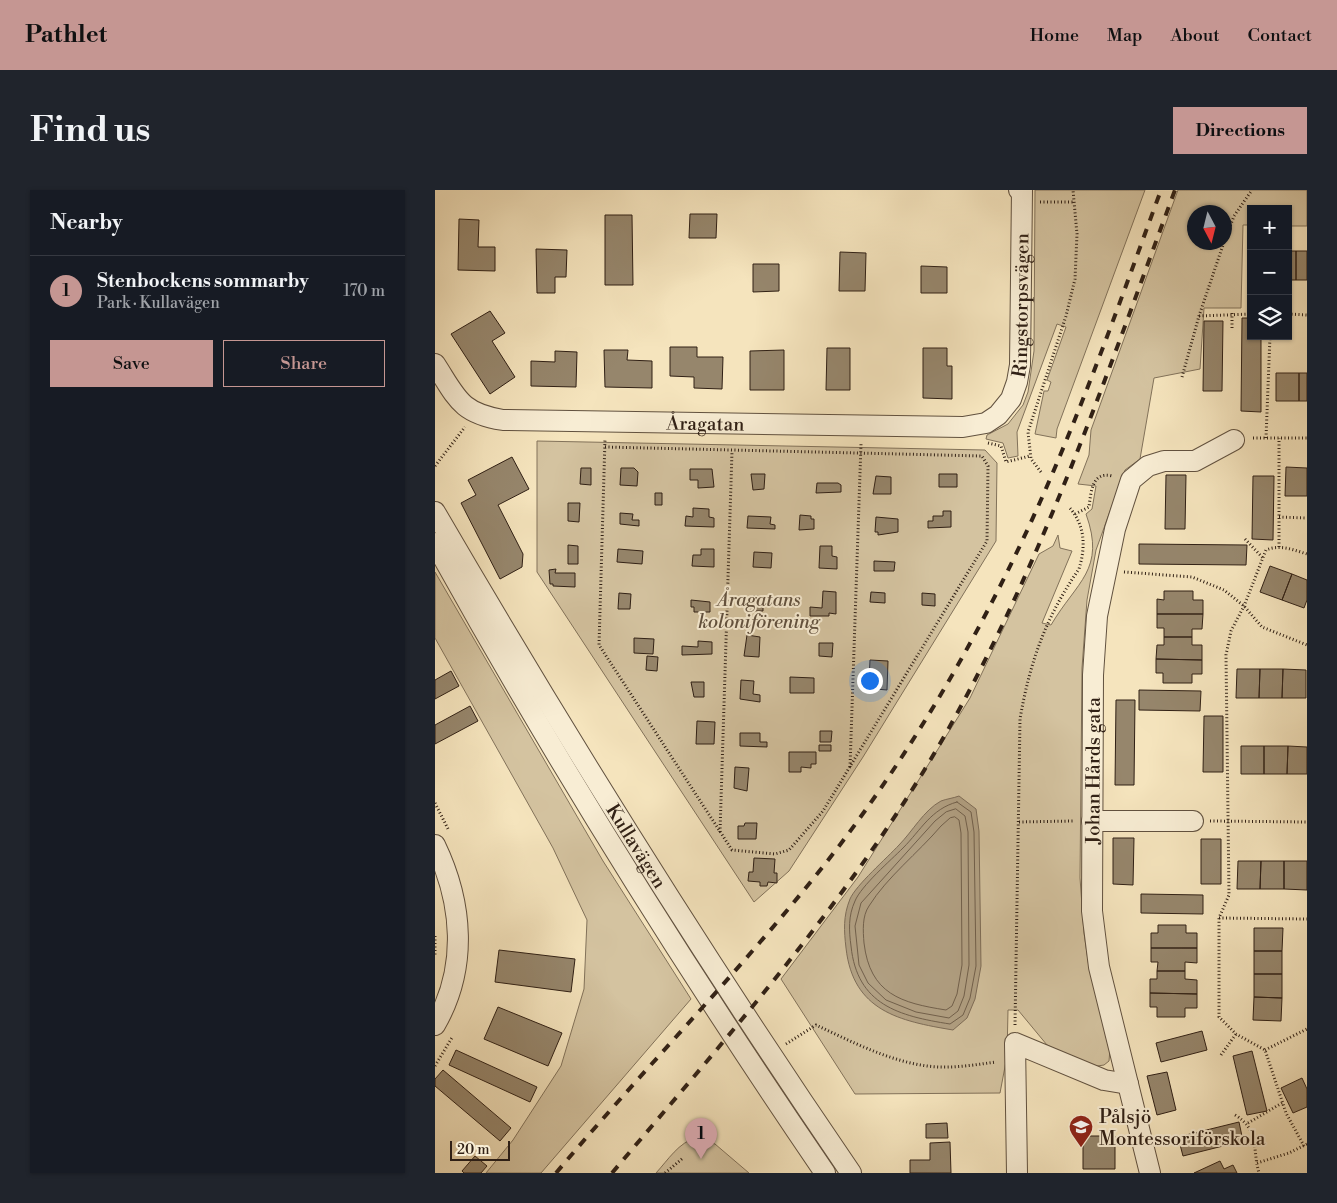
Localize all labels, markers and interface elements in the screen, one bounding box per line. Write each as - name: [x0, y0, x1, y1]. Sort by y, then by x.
- text: Pathlet: [25, 20, 107, 50]
- text: Home: [1030, 24, 1079, 47]
- text: Map: [1107, 24, 1143, 47]
- text: About: [1171, 24, 1220, 47]
- text: Contact: [1248, 24, 1312, 47]
- button: Directions: [1173, 107, 1307, 154]
- text: Find us: [30, 109, 150, 152]
- north arrow: [1187, 205, 1232, 250]
- map controls: [1247, 205, 1292, 340]
- button: +: [1247, 205, 1292, 250]
- text: Nearby: [50, 210, 123, 236]
- street label: Ringstorpsvägen: [1007, 233, 1035, 380]
- button: −: [1247, 250, 1292, 295]
- text: Stenbockens sommarby: [97, 269, 309, 293]
- text: 1: [62, 281, 70, 301]
- text: 170 m: [343, 281, 385, 301]
- text: Park · Kullavägen: [97, 293, 220, 313]
- button: layers: [1247, 295, 1292, 340]
- button: Save: [50, 340, 213, 387]
- button: Share: [223, 340, 385, 387]
- street label: Åragatan: [665, 410, 745, 437]
- park label: Åragatans koloniförening: [698, 587, 821, 634]
- your location: [857, 668, 883, 694]
- street label: Johan Hårds gata: [1081, 697, 1106, 845]
- street label: Kullavägen: [600, 800, 671, 893]
- place label: Pålsjö Montessoriförskola: [1099, 1105, 1266, 1151]
- school or university icon: Pålsjö Montessoriförskola: [1068, 1114, 1094, 1148]
- pin: 1: [685, 1118, 717, 1159]
- scale bar: [450, 1138, 510, 1161]
- text: 20 m: [457, 1141, 489, 1159]

